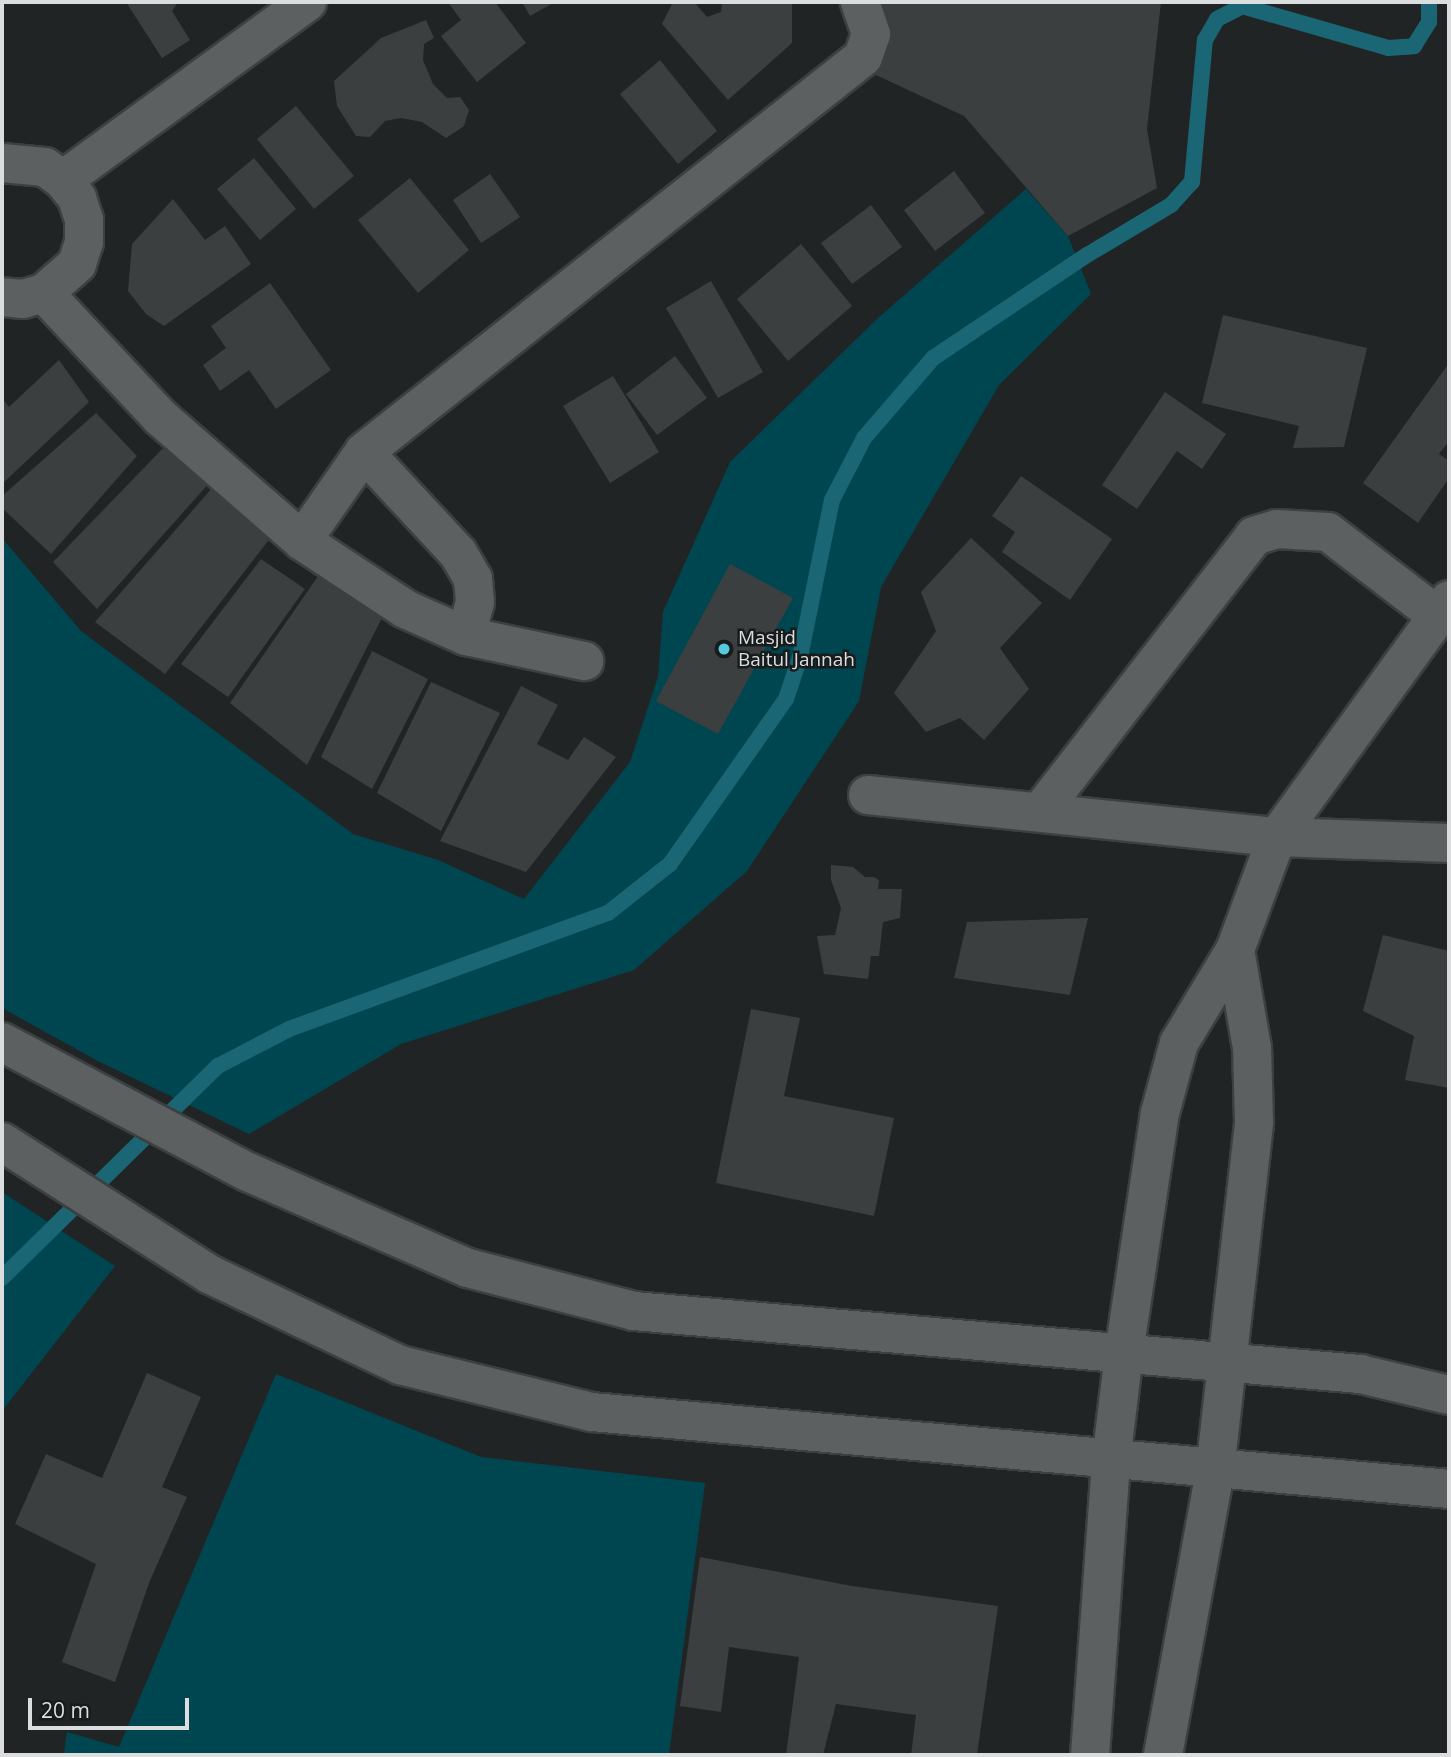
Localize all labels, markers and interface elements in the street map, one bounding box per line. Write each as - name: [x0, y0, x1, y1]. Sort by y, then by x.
- place label: Masjid Baitul Jannah: [738, 627, 855, 671]
- marker: Masjid Baitul Jannah: [716, 641, 732, 657]
- scale bar: [32, 1684, 192, 1728]
- text: 20 m: [41, 1696, 90, 1724]

